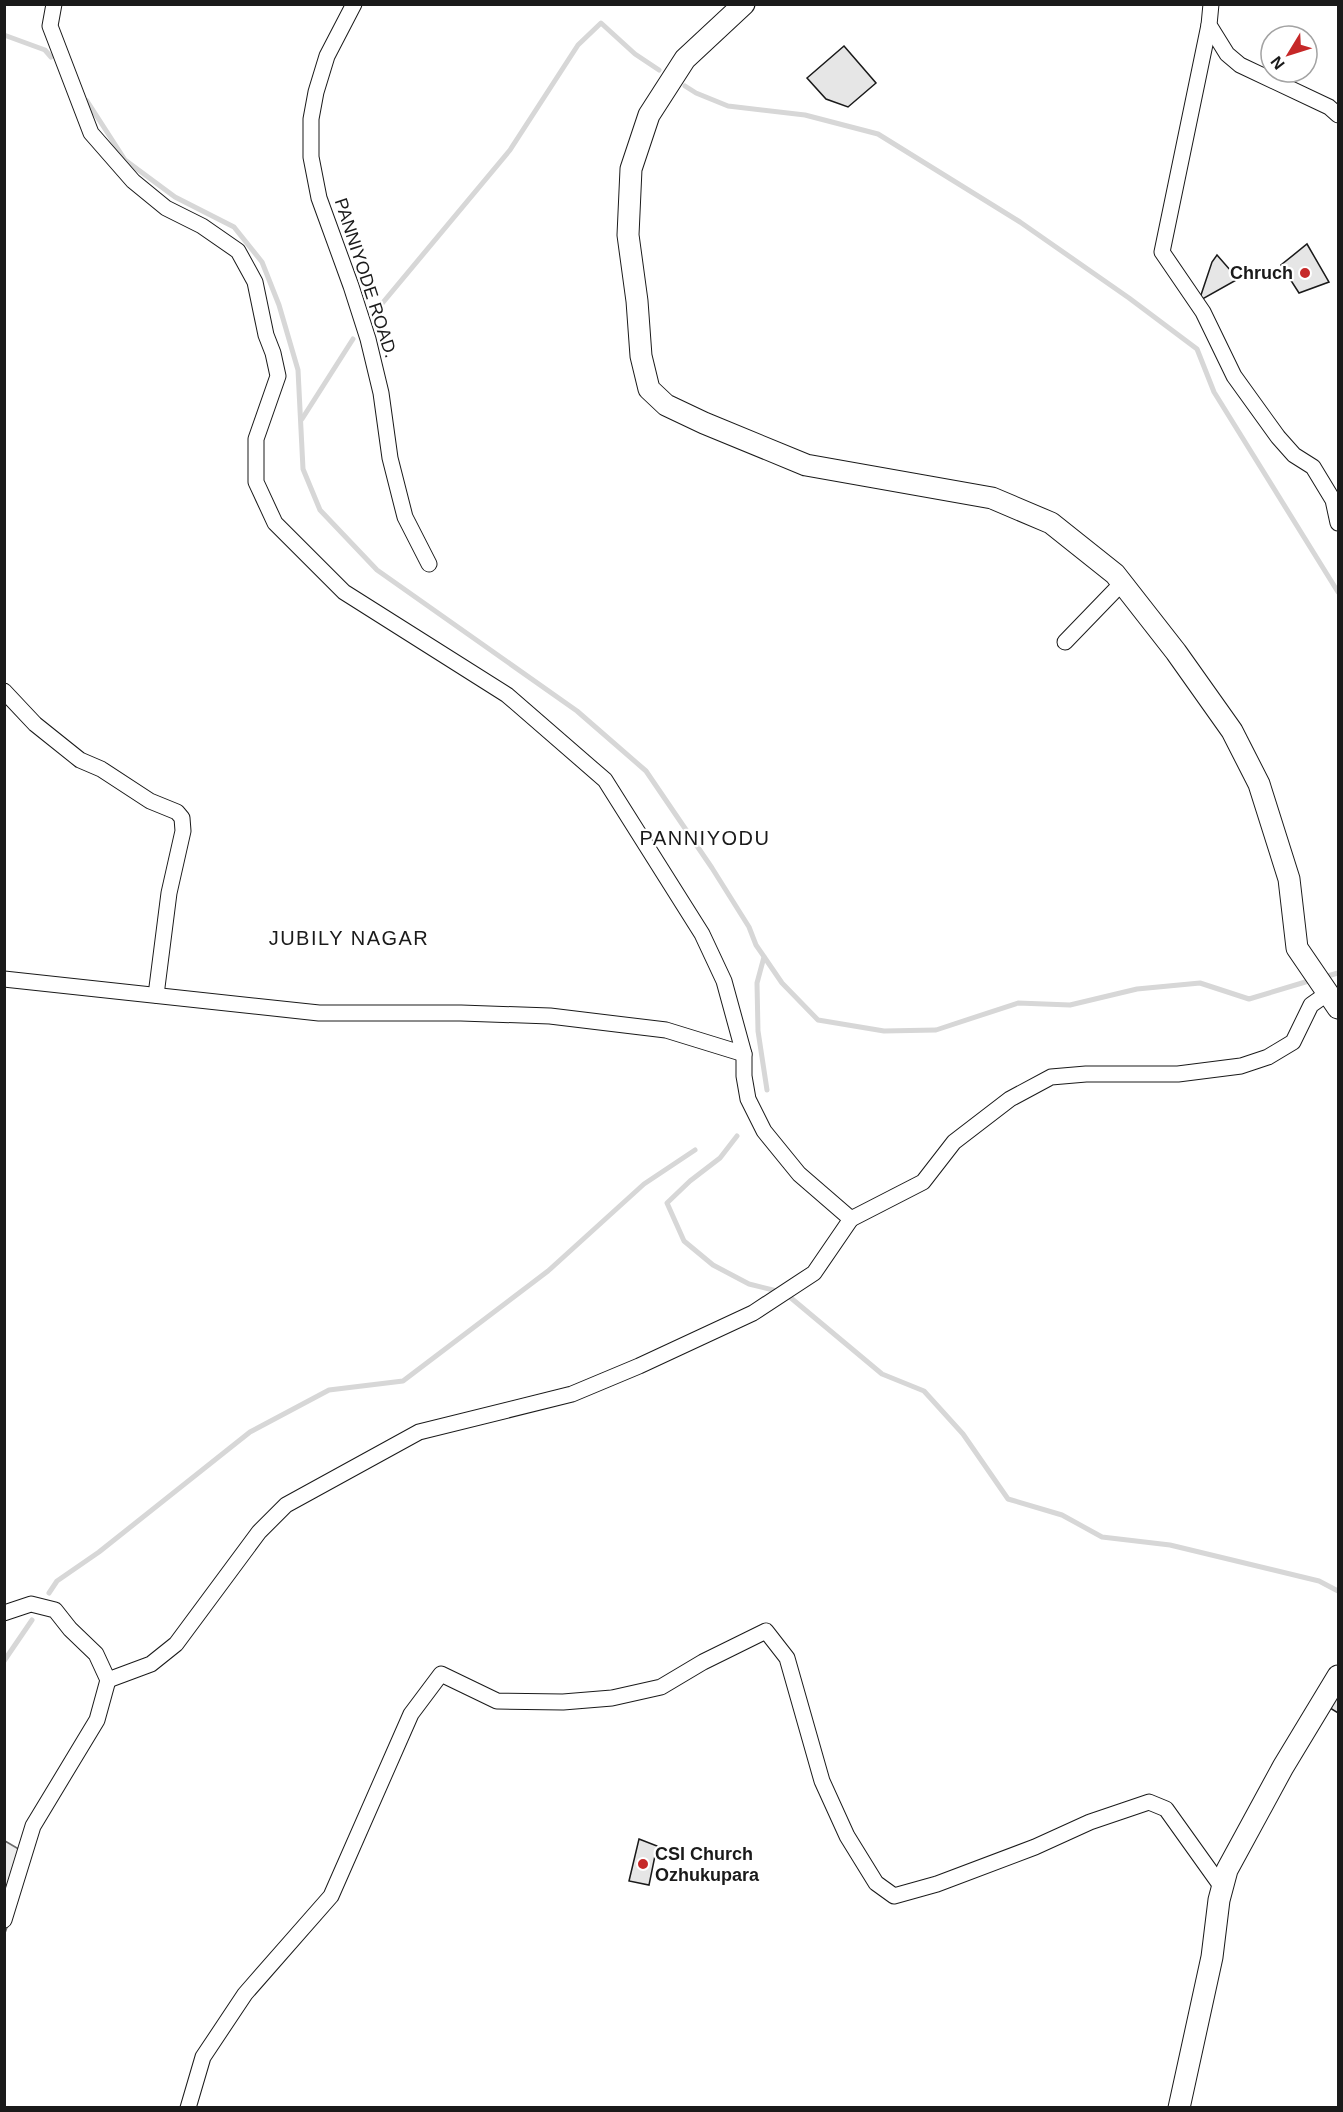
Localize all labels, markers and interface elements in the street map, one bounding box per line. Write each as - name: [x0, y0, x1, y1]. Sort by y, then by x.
- north arrow: [1259, 24, 1319, 84]
- text: N: [1267, 53, 1288, 73]
- street label: PANNIYODE ROAD.: [331, 196, 401, 360]
- place label: Chruch: [1230, 263, 1293, 283]
- marker: Chruch: [1298, 266, 1312, 280]
- district label: PANNIYODU: [640, 827, 770, 849]
- district label: JUBILY NAGAR: [269, 927, 429, 949]
- place label: CSI Church Ozhukupara: [655, 1844, 760, 1885]
- marker: CSI Church Ozhukupara: [636, 1857, 650, 1871]

